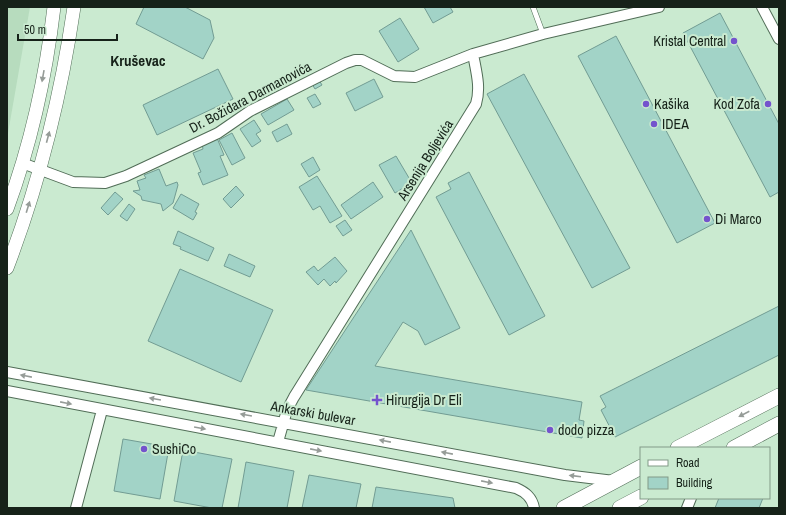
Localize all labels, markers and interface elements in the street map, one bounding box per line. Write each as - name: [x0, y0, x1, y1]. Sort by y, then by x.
- scale bar: [18, 16, 117, 42]
- text: 50 m: [24, 22, 46, 38]
- place label: Kristal Central: [653, 32, 726, 50]
- marker: Kristal Central: [729, 36, 739, 46]
- district label: Kruševac: [110, 50, 166, 71]
- street label: Dr. Božidara Darmanovića: [186, 57, 314, 137]
- one-way arrow: [40, 70, 46, 82]
- place label: Kašika: [654, 95, 690, 113]
- place label: Kod Zofa: [713, 95, 761, 113]
- marker: Kašika: [641, 99, 651, 109]
- marker: Kod Zofa: [763, 99, 773, 109]
- place label: IDEA: [662, 115, 689, 133]
- street label: Arsenija Boljevića: [392, 116, 457, 205]
- marker: IDEA: [649, 119, 659, 129]
- one-way arrow: [45, 131, 51, 143]
- one-way arrow: [25, 201, 31, 213]
- place label: Di Marco: [715, 210, 762, 228]
- marker: Di Marco: [702, 214, 712, 224]
- one-way arrow: [20, 372, 32, 378]
- place label: Hirurgija Dr Eli: [386, 391, 462, 409]
- marker: Hirurgija Dr Eli: [371, 394, 383, 406]
- one-way arrow: [149, 396, 162, 402]
- street label: Ankarski bulevar: [268, 397, 357, 429]
- one-way arrow: [59, 400, 72, 406]
- one-way arrow: [739, 411, 750, 417]
- one-way arrow: [240, 412, 252, 418]
- place label: dodo pizza: [558, 421, 615, 439]
- one-way arrow: [194, 425, 206, 431]
- marker: dodo pizza: [545, 425, 555, 435]
- one-way arrow: [379, 438, 391, 444]
- place label: SushiCo: [152, 440, 196, 458]
- marker: SushiCo: [139, 444, 149, 454]
- one-way arrow: [310, 447, 322, 453]
- legend: [640, 447, 770, 499]
- one-way arrow: [441, 449, 454, 455]
- text: Road: [676, 455, 700, 471]
- one-way arrow: [569, 473, 581, 479]
- text: Building: [676, 475, 713, 491]
- one-way arrow: [481, 480, 493, 486]

